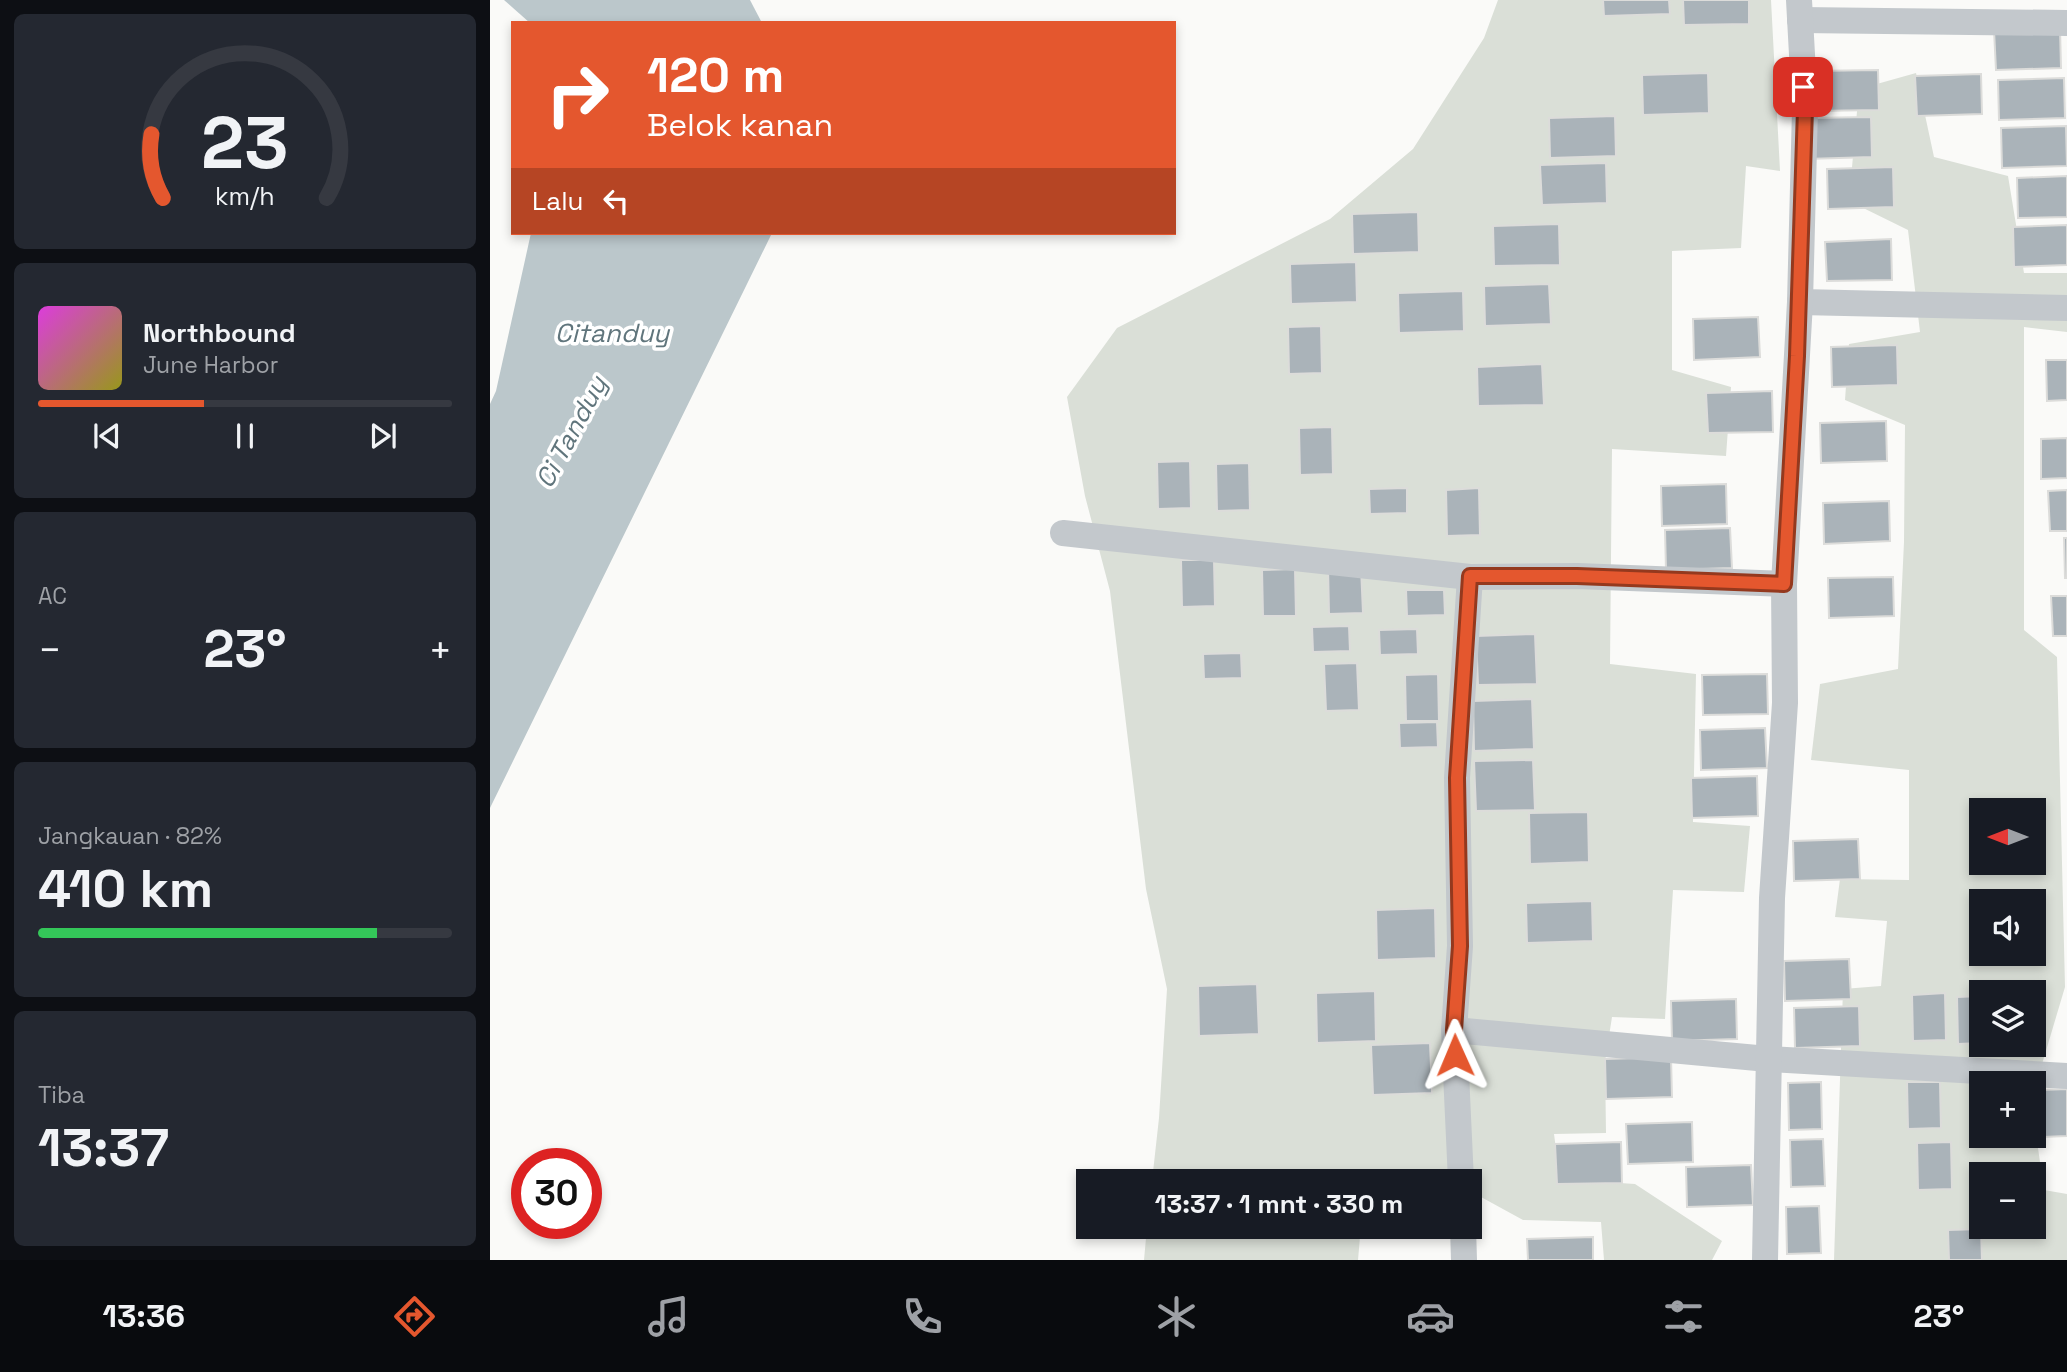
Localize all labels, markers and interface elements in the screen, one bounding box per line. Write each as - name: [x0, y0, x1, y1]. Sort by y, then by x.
- text: 120 m: [647, 44, 784, 106]
- icon: right: [532, 49, 623, 140]
- pin: [1773, 57, 1833, 117]
- icon: arrive: [1784, 68, 1822, 106]
- text: 23: [201, 96, 289, 189]
- text: Belok kanan: [647, 105, 833, 145]
- text: km/h: [215, 179, 275, 211]
- icon: left: [597, 182, 635, 220]
- text: Lalu: [532, 184, 583, 218]
- text: Northbound: [143, 316, 296, 350]
- water label: Citanduy: [555, 316, 670, 350]
- text: June Harbor: [143, 350, 278, 380]
- water label: Ci Tanduy: [527, 369, 615, 494]
- icon: previous: [88, 417, 126, 455]
- icon: pause: [226, 417, 264, 455]
- icon: next: [364, 417, 402, 455]
- text: AC: [38, 581, 67, 611]
- text: 23°: [204, 616, 287, 682]
- text: −: [38, 626, 62, 674]
- text: +: [428, 626, 452, 674]
- north arrow: [1969, 798, 2046, 875]
- map controls: [1969, 798, 2046, 1239]
- text: Jangkauan · 82%: [38, 821, 222, 851]
- text: 410 km: [38, 856, 213, 922]
- button: sound: [1969, 889, 2046, 966]
- button: layers: [1969, 980, 2046, 1057]
- position arrow: [1418, 1018, 1492, 1092]
- button: +: [1969, 1071, 2046, 1148]
- text: Tiba: [38, 1080, 85, 1110]
- text: 13:37: [38, 1115, 169, 1181]
- speed limit sign: 30: [511, 1148, 602, 1239]
- button: −: [1969, 1162, 2046, 1239]
- text: 13:37 · 1 mnt · 330 m: [1155, 1187, 1403, 1221]
- icon: directions: [390, 1292, 439, 1341]
- icon: music: [644, 1292, 693, 1341]
- icon: phone: [898, 1292, 947, 1341]
- icon: climate: [1152, 1292, 1201, 1341]
- icon: car: [1406, 1292, 1455, 1341]
- icon: filters: [1659, 1292, 1708, 1341]
- text: 13:36: [102, 1296, 185, 1336]
- text: 23°: [1913, 1296, 1964, 1336]

